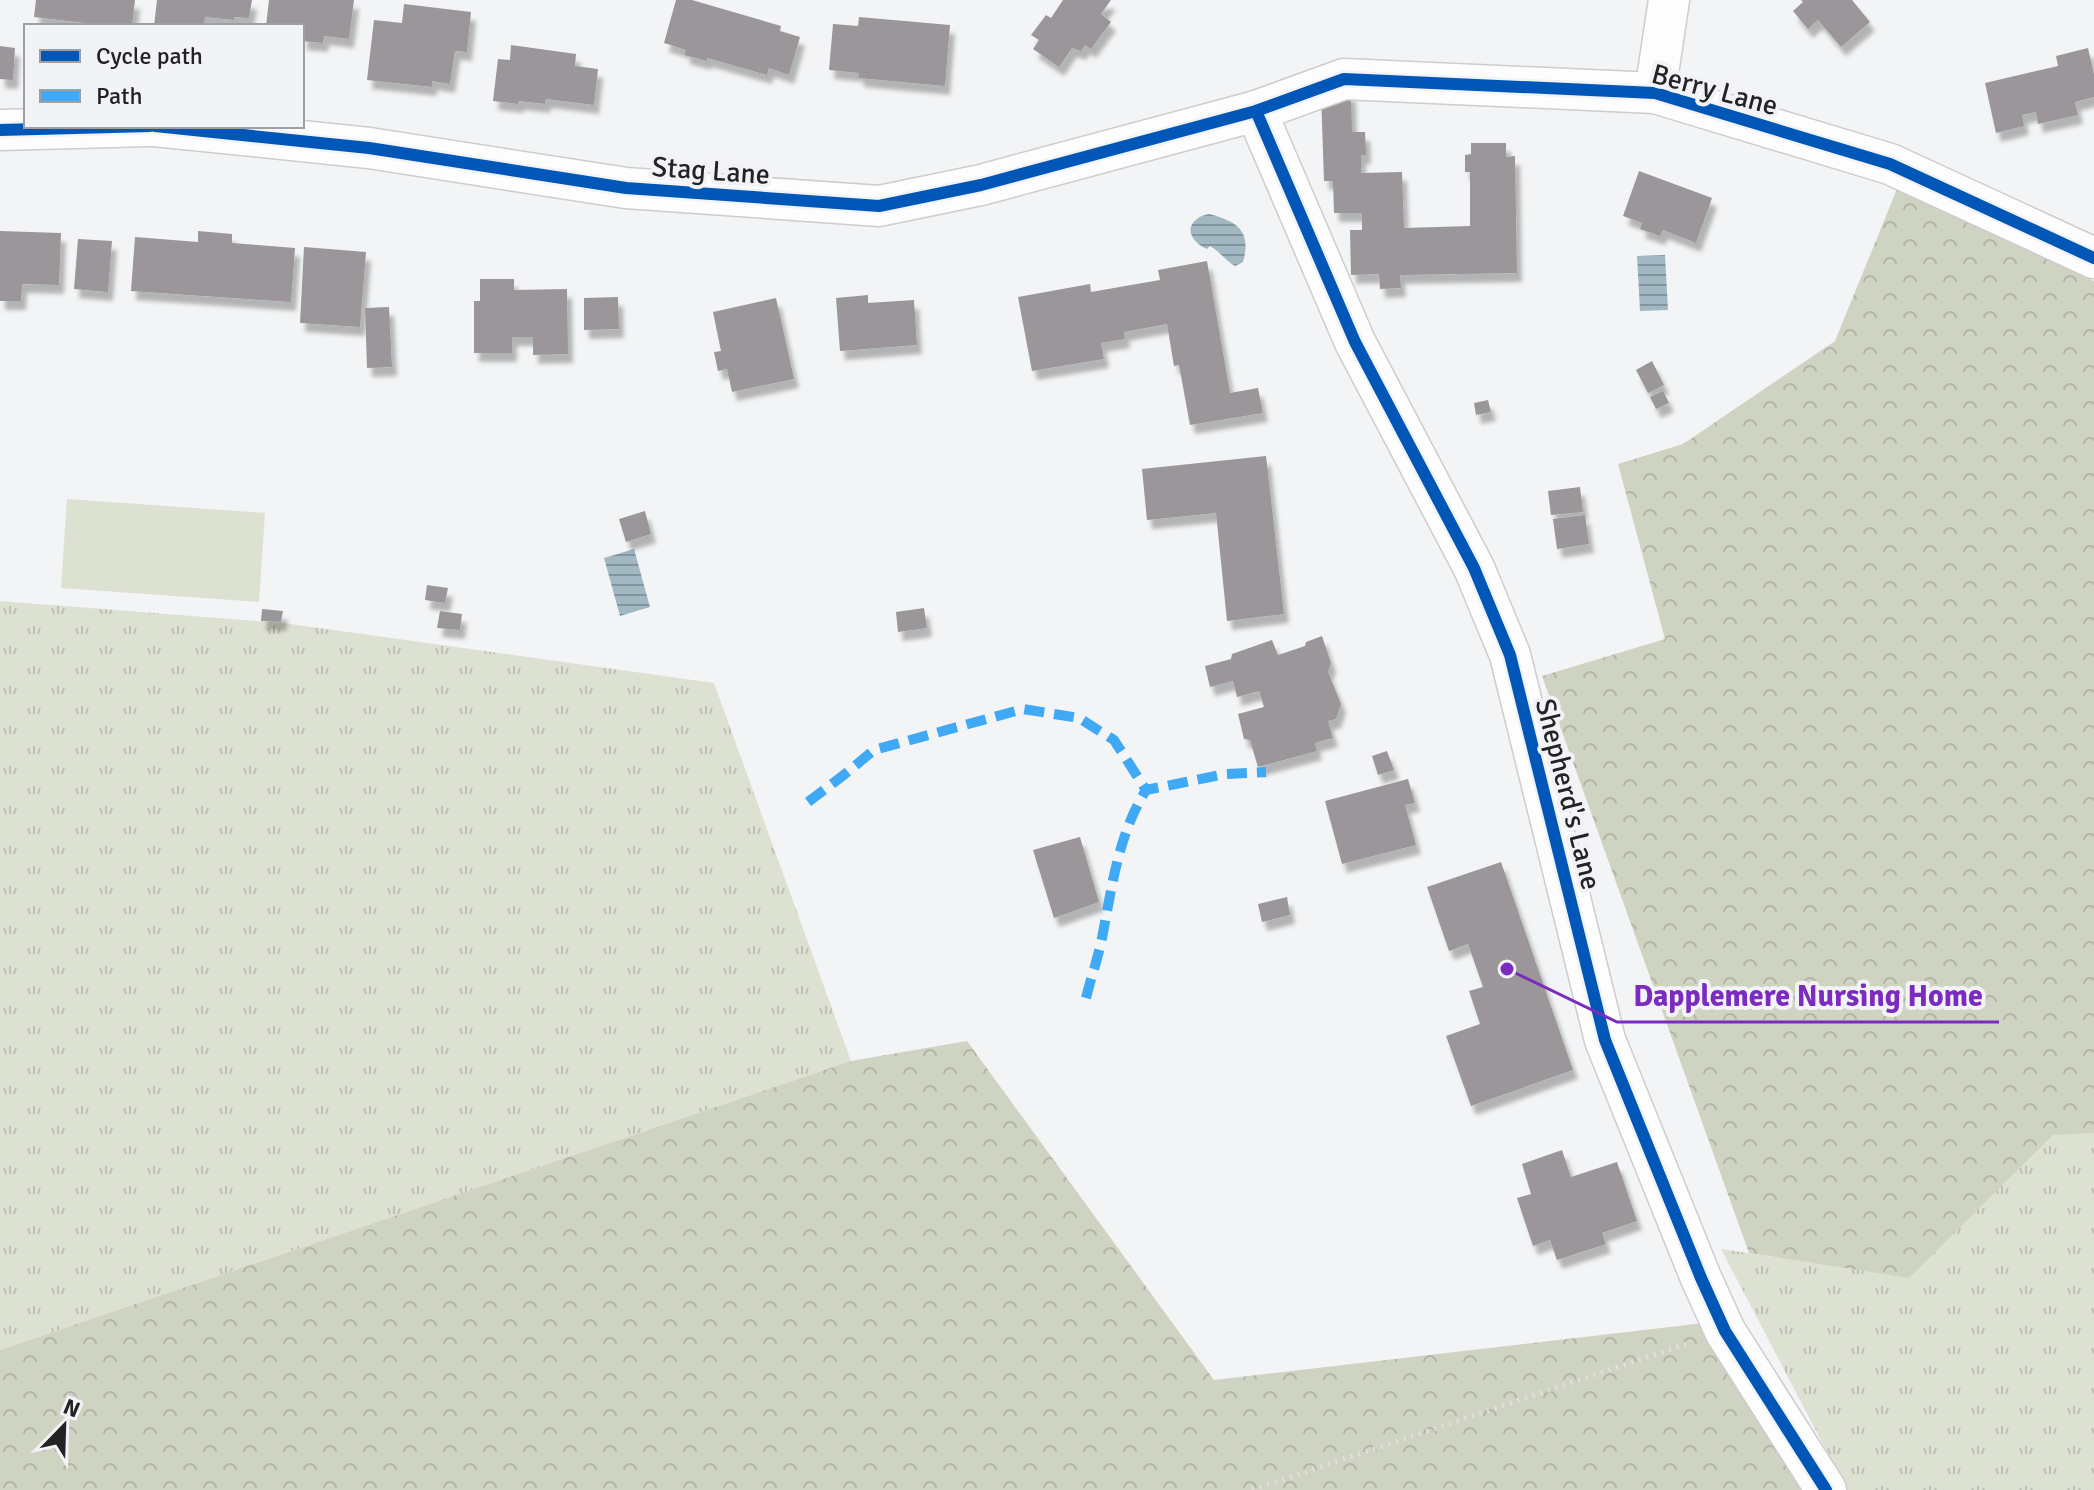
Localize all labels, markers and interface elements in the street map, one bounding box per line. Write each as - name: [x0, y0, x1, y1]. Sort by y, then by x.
- legend: [24, 24, 304, 128]
- text: Cycle path: [96, 41, 203, 71]
- street label: Berry Lane: [1648, 57, 1782, 123]
- text: Path: [96, 81, 142, 111]
- street label: Stag Lane: [651, 150, 771, 192]
- street label: Shepherd's Lane: [1528, 695, 1608, 893]
- callout: Dapplemere Nursing Home: [1617, 968, 1999, 1022]
- text: Dapplemere Nursing Home: [1633, 978, 1983, 1015]
- north arrow: [24, 1386, 104, 1466]
- text: N: [59, 1393, 84, 1423]

